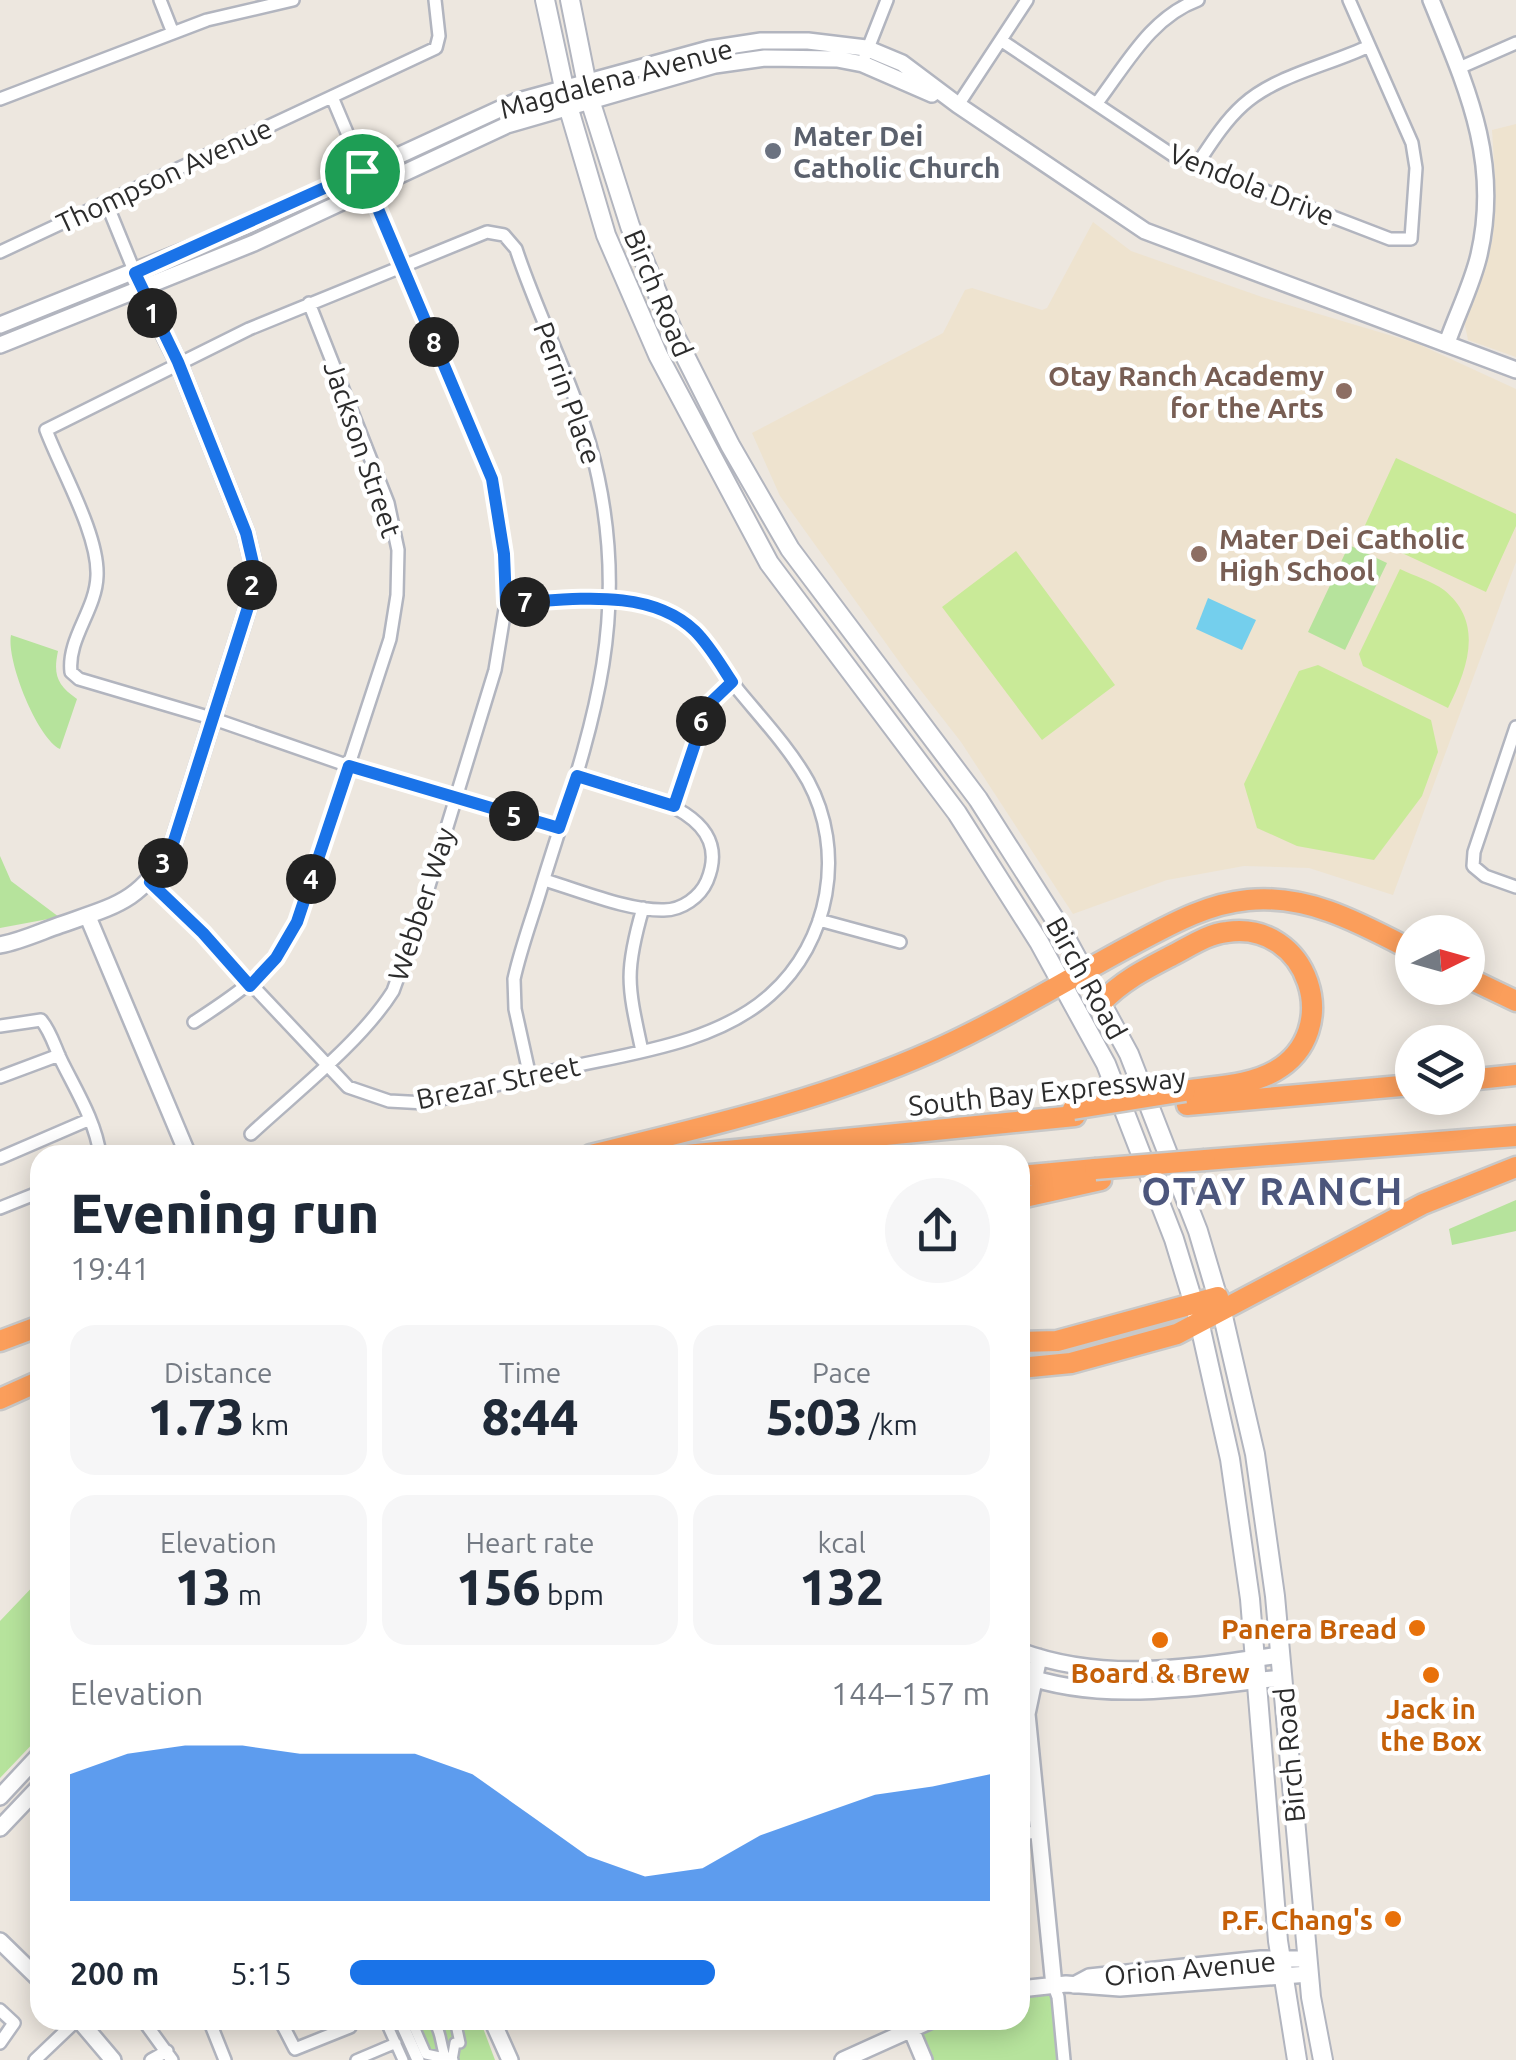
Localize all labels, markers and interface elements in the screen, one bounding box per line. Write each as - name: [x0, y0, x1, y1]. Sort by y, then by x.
- street label: Magdalena Avenue: [496, 32, 736, 124]
- street label: Thompson Avenue: [52, 112, 276, 238]
- place label: Mater Dei Catholic Church: [793, 120, 1000, 183]
- pin: [320, 129, 405, 214]
- street label: Vendola Drive: [1165, 137, 1339, 231]
- marker: Mater Dei Catholic Church: [762, 140, 784, 162]
- icon: arrive: [335, 144, 390, 199]
- street label: Birch Road: [618, 225, 700, 361]
- pin: 1: [127, 288, 177, 338]
- text: 1: [144, 297, 160, 328]
- pin: 8: [409, 317, 459, 367]
- street label: Perrin Place: [528, 318, 608, 468]
- text: 8: [426, 326, 442, 357]
- street label: Jackson Street: [318, 357, 408, 541]
- place label: Otay Ranch Academy for the Arts: [1048, 360, 1324, 423]
- marker: Otay Ranch Academy for the Arts: [1333, 380, 1355, 402]
- place label: Mater Dei Catholic High School: [1219, 523, 1465, 586]
- marker: Mater Dei Catholic High School: [1188, 543, 1210, 565]
- pin: 2: [227, 560, 277, 610]
- text: 2: [244, 569, 260, 600]
- pin: 7: [500, 577, 550, 627]
- text: 7: [517, 586, 533, 617]
- pin: 6: [676, 696, 726, 746]
- text: 6: [693, 705, 709, 736]
- pin: 5: [489, 791, 539, 841]
- text: 5: [506, 800, 522, 831]
- street label: Webber Way: [382, 823, 460, 985]
- pin: 3: [138, 838, 188, 888]
- text: 3: [155, 847, 171, 878]
- pin: 4: [286, 854, 336, 904]
- text: 4: [303, 863, 319, 894]
- street label: Birch Road: [1041, 911, 1133, 1045]
- north arrow: [1395, 915, 1485, 1005]
- map controls: [1395, 915, 1485, 1115]
- button: layers: [1395, 1025, 1485, 1115]
- street label: Brezar Street: [413, 1050, 583, 1114]
- street label: South Bay Expressway: [907, 1061, 1187, 1121]
- district label: OTAY RANCH: [1141, 1170, 1405, 1212]
- button: share: [885, 1178, 990, 1283]
- text: Evening run: [70, 1182, 380, 1243]
- text: 19:41: [70, 1250, 150, 1286]
- text: Distance: [164, 1357, 273, 1388]
- text: Time: [499, 1357, 561, 1388]
- text: Pace: [812, 1357, 871, 1388]
- text: 1.73: [148, 1388, 244, 1444]
- text: 8:44: [482, 1388, 578, 1444]
- text: 5:03: [766, 1388, 863, 1444]
- text: km: [244, 1409, 289, 1440]
- text: /km: [863, 1409, 918, 1440]
- text: Elevation: [160, 1527, 277, 1558]
- text: Heart rate: [466, 1527, 594, 1558]
- text: kcal: [817, 1527, 866, 1558]
- text: 13: [175, 1558, 231, 1614]
- text: 156: [456, 1558, 541, 1614]
- text: 132: [799, 1558, 884, 1614]
- text: m: [231, 1579, 262, 1610]
- text: bpm: [541, 1579, 604, 1610]
- place label: Panera Bread: [1221, 1613, 1397, 1644]
- marker: Panera Bread: [1406, 1617, 1428, 1639]
- marker: Board & Brew: [1149, 1629, 1171, 1651]
- place label: Board & Brew: [1070, 1657, 1250, 1688]
- marker: Jack in the Box: [1420, 1664, 1442, 1686]
- text: Elevation: [70, 1675, 203, 1711]
- text: 144–157 m: [831, 1675, 990, 1711]
- street label: Birch Road: [1268, 1686, 1310, 1824]
- place label: Jack in the Box: [1380, 1693, 1482, 1756]
- place label: P.F. Chang's: [1221, 1904, 1373, 1935]
- marker: P.F. Chang's: [1382, 1908, 1404, 1930]
- street label: Orion Avenue: [1103, 1945, 1277, 1991]
- text: 200 m: [70, 1955, 159, 1991]
- text: 5:15: [230, 1955, 292, 1991]

